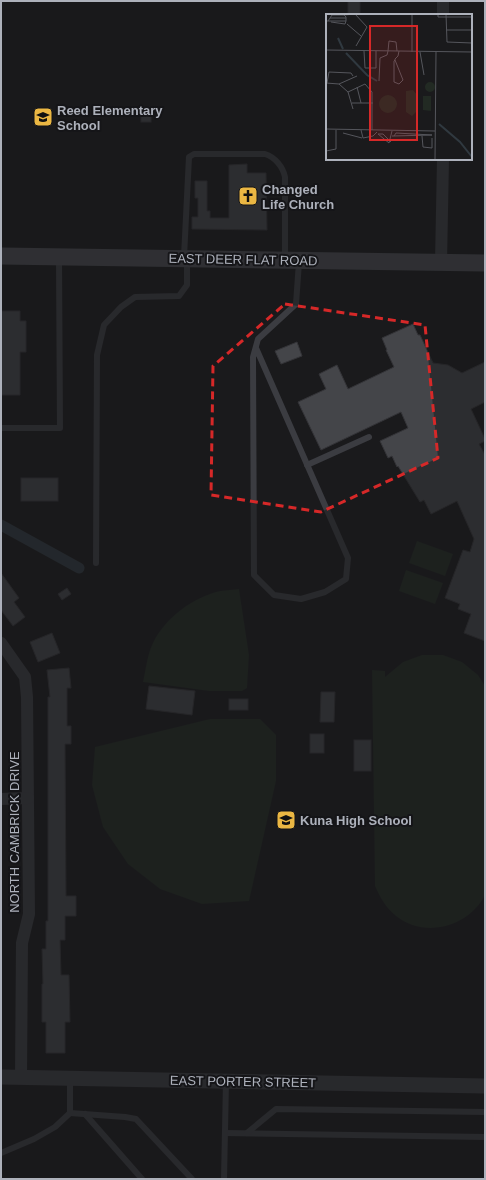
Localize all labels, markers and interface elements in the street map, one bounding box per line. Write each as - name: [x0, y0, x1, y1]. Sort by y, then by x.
- inset map: [326, 14, 472, 160]
- place label: Reed Elementary School: [57, 103, 163, 133]
- school or university icon: Reed Elementary School: [32, 106, 54, 128]
- place label: Changed Life Church: [262, 182, 334, 212]
- church icon: Changed Life Church: [237, 185, 259, 207]
- street label: EAST DEER FLAT ROAD: [168, 251, 318, 268]
- street label: NORTH CAMBRICK DRIVE: [7, 751, 22, 913]
- school or university icon: Kuna High School: [275, 809, 297, 831]
- place label: Kuna High School: [300, 813, 412, 828]
- street label: EAST PORTER STREET: [170, 1073, 316, 1090]

